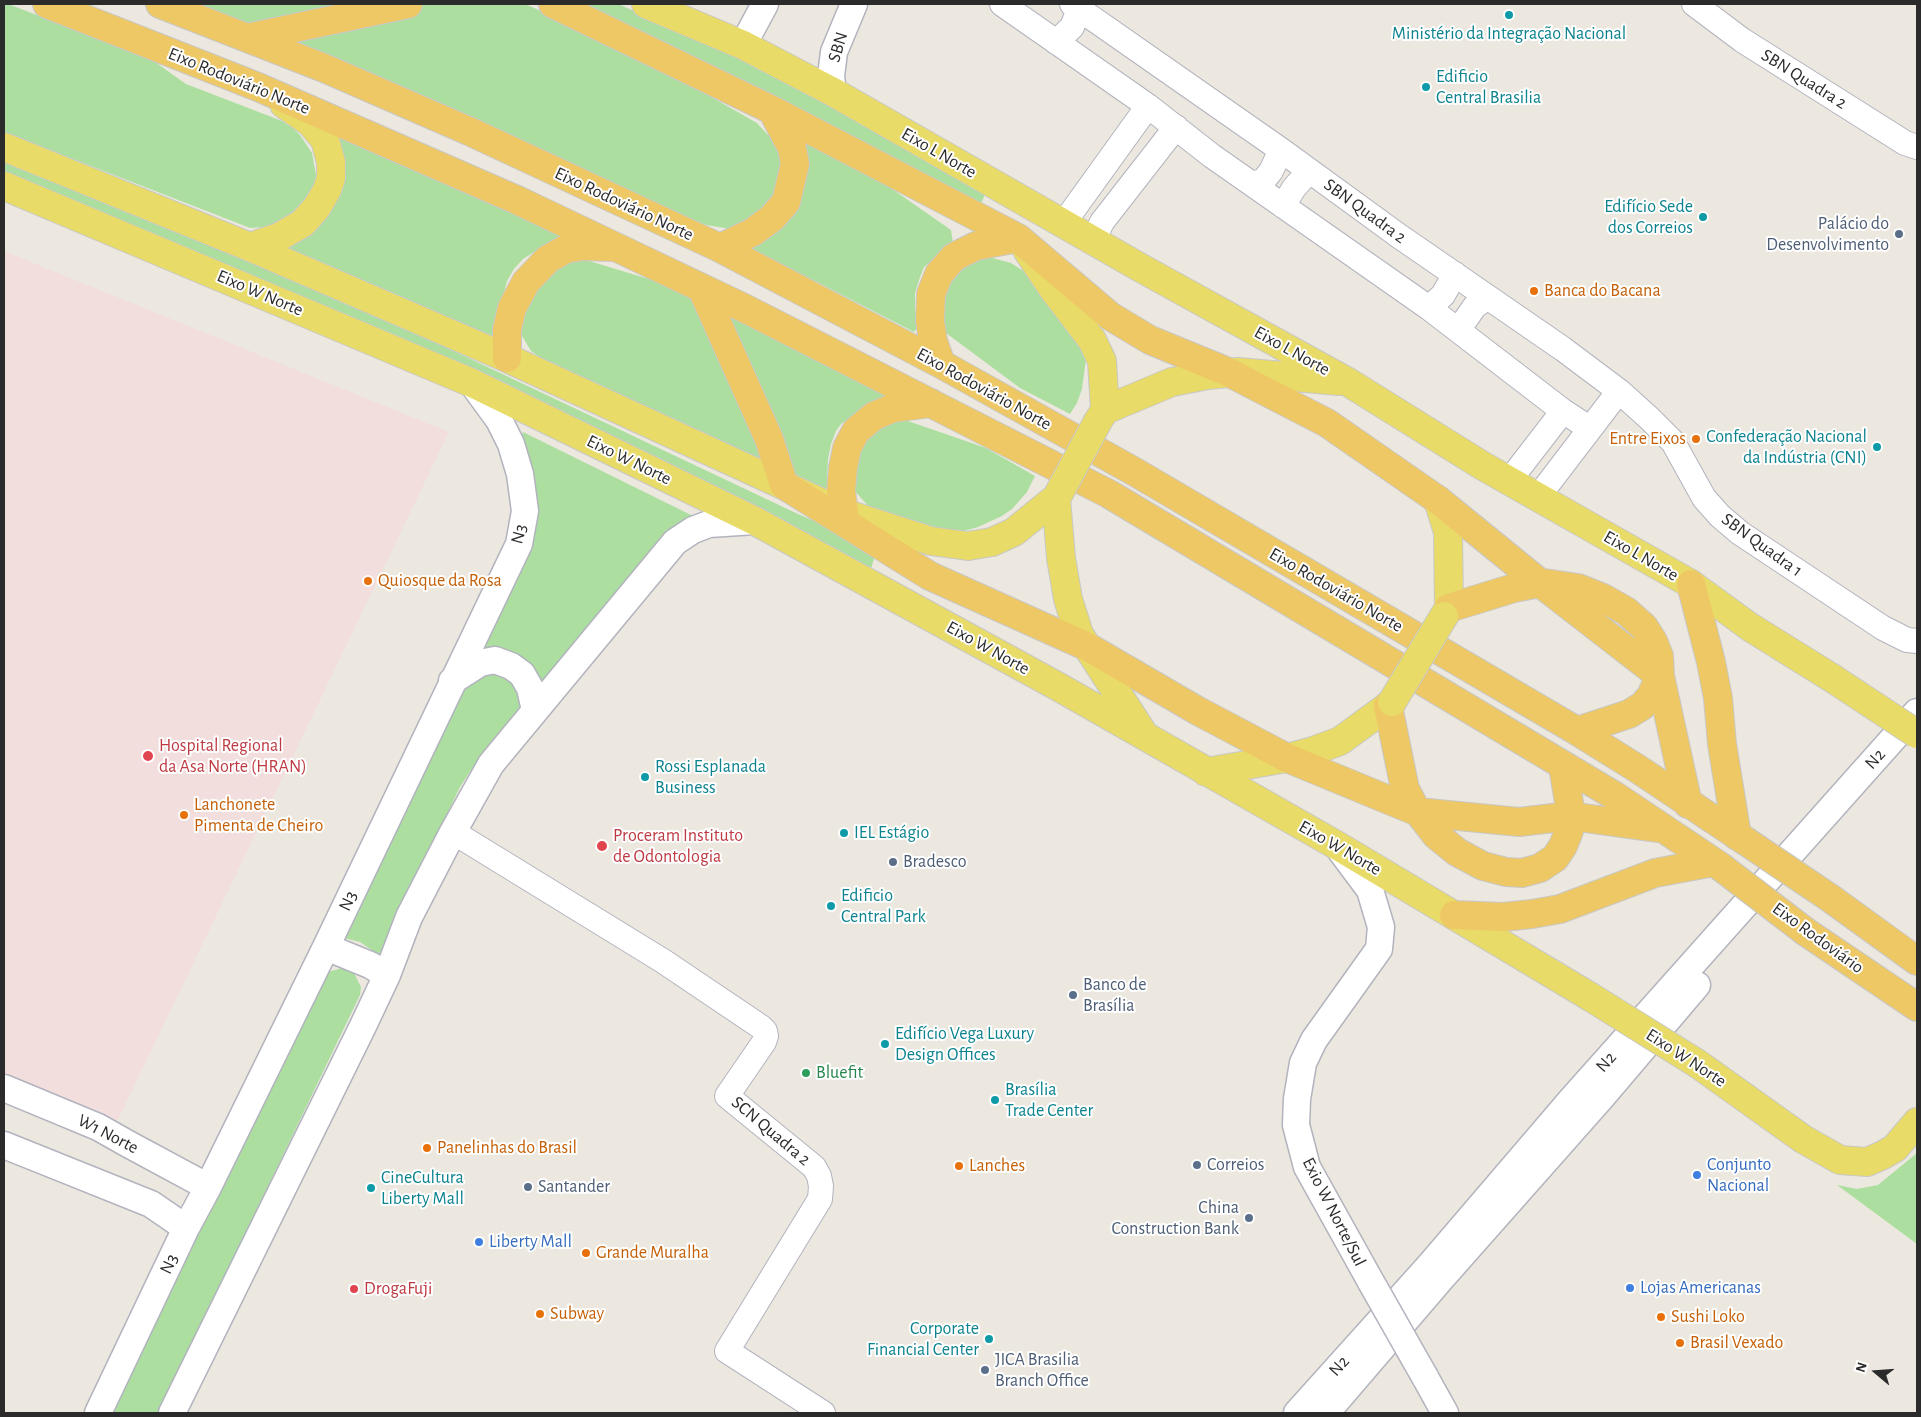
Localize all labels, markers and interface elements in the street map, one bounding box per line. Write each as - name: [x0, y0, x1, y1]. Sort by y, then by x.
- marker: Ministério da Integração Nacional: [1503, 9, 1515, 21]
- place label: Ministério da Integração Nacional: [1392, 23, 1626, 45]
- street label: SBN: [823, 29, 853, 65]
- street label: Eixo Rodoviário Norte: [165, 43, 313, 119]
- street label: SBN Quadra 2: [1757, 44, 1851, 114]
- place label: Edificio Central Brasilia: [1436, 66, 1541, 108]
- marker: Edificio Central Brasilia: [1420, 81, 1432, 93]
- street label: Eixo L Norte: [898, 123, 980, 183]
- street label: Eixo Rodoviário Norte: [551, 162, 697, 246]
- street label: SBN Quadra 2: [1319, 174, 1411, 248]
- place label: Edifício Sede dos Correios: [1604, 196, 1693, 238]
- marker: Edifício Sede dos Correios: [1697, 211, 1709, 223]
- place label: Palácio do Desenvolvimento: [1766, 213, 1889, 255]
- marker: Palácio do Desenvolvimento: [1893, 228, 1905, 240]
- street label: Eixo W Norte: [214, 265, 306, 321]
- place label: Banca do Bacana: [1544, 280, 1661, 302]
- marker: Banca do Bacana: [1528, 285, 1540, 297]
- street label: Eixo L Norte: [1250, 321, 1334, 381]
- street label: Eixo Rodoviário Norte: [913, 343, 1055, 435]
- place label: Confederação Nacional da Indústria (CNI): [1706, 426, 1867, 468]
- place label: Entre Eixos: [1609, 428, 1686, 450]
- street label: Eixo W Norte: [583, 430, 675, 490]
- marker: Entre Eixos: [1690, 433, 1702, 445]
- marker: Confederação Nacional da Indústria (CNI): [1871, 441, 1883, 453]
- street label: SBN Quadra 1: [1717, 508, 1807, 582]
- street label: N3: [506, 522, 532, 546]
- street label: Eixo L Norte: [1600, 526, 1682, 586]
- street label: Eixo Rodoviário Norte: [1265, 543, 1407, 637]
- place label: Quiosque da Rosa: [378, 570, 502, 592]
- marker: Quiosque da Rosa: [362, 575, 374, 587]
- street label: Eixo W Norte: [943, 616, 1033, 680]
- place label: Hospital Regional da Asa Norte (HRAN): [159, 735, 307, 778]
- street label: N2: [1860, 744, 1890, 774]
- marker: Hospital Regional da Asa Norte (HRAN): [141, 749, 155, 763]
- place label: Rossi Esplanada Business: [655, 756, 766, 799]
- marker: Rossi Esplanada Business: [639, 771, 651, 783]
- place label: Lanchonete Pimenta de Cheiro: [194, 794, 323, 836]
- marker: Lanchonete Pimenta de Cheiro: [178, 809, 190, 821]
- street label: Eixo W Norte: [1295, 816, 1385, 880]
- place label: IEL Estágio: [854, 822, 929, 844]
- place label: Proceram Instituto de Odontologia: [613, 825, 743, 868]
- marker: IEL Estágio: [838, 827, 850, 839]
- marker: Proceram Instituto de Odontologia: [595, 839, 609, 853]
- place label: Bradesco: [903, 851, 966, 873]
- marker: Bradesco: [887, 856, 899, 868]
- place label: Edificio Central Park: [841, 885, 926, 928]
- street label: N3: [334, 888, 362, 914]
- street label: Eixo Rodoviário: [1768, 898, 1868, 978]
- marker: Edificio Central Park: [825, 900, 837, 912]
- place label: Banco de Brasília: [1083, 974, 1146, 1016]
- marker: Banco de Brasília: [1067, 989, 1079, 1001]
- place label: Edifício Vega Luxury Design Offices: [895, 1023, 1034, 1066]
- street label: Eixo W Norte: [1642, 1024, 1730, 1092]
- marker: Edifício Vega Luxury Design Offices: [879, 1038, 891, 1050]
- street label: N2: [1591, 1047, 1621, 1077]
- place label: Bluefit: [816, 1062, 863, 1084]
- marker: Bluefit: [800, 1067, 812, 1079]
- place label: Brasília Trade Center: [1005, 1079, 1093, 1122]
- street label: SCN Quadra 2: [727, 1092, 815, 1170]
- marker: Brasília Trade Center: [989, 1094, 1001, 1106]
- street label: W1 Norte: [74, 1110, 142, 1158]
- place label: Panelinhas do Brasil: [437, 1137, 577, 1159]
- marker: Panelinhas do Brasil: [421, 1142, 433, 1154]
- place label: Correios: [1207, 1154, 1264, 1176]
- street label: Exio W Norte/Sul: [1297, 1154, 1371, 1270]
- place label: Conjunto Nacional: [1707, 1154, 1771, 1196]
- place label: Lanches: [969, 1155, 1025, 1177]
- marker: Correios: [1191, 1159, 1203, 1171]
- marker: Lanches: [953, 1160, 965, 1172]
- place label: CineCultura Liberty Mall: [381, 1167, 464, 1210]
- marker: Conjunto Nacional: [1691, 1169, 1703, 1181]
- place label: Santander: [538, 1176, 610, 1198]
- marker: Santander: [522, 1181, 534, 1193]
- marker: CineCultura Liberty Mall: [365, 1182, 377, 1194]
- place label: China Construction Bank: [1111, 1197, 1239, 1240]
- marker: China Construction Bank: [1243, 1212, 1255, 1224]
- place label: Liberty Mall: [489, 1231, 572, 1253]
- marker: Liberty Mall: [473, 1236, 485, 1248]
- place label: Grande Muralha: [596, 1242, 709, 1264]
- marker: Grande Muralha: [580, 1247, 592, 1259]
- street label: N3: [155, 1251, 183, 1277]
- place label: Lojas Americanas: [1640, 1277, 1761, 1299]
- place label: DrogaFuji: [364, 1278, 432, 1300]
- marker: Lojas Americanas: [1624, 1282, 1636, 1294]
- marker: DrogaFuji: [348, 1283, 360, 1295]
- place label: Subway: [550, 1303, 604, 1325]
- place label: Sushi Loko: [1671, 1306, 1745, 1328]
- marker: Subway: [534, 1308, 546, 1320]
- marker: Sushi Loko: [1655, 1311, 1667, 1323]
- place label: Corporate Financial Center: [867, 1318, 979, 1360]
- place label: Brasil Vexado: [1690, 1332, 1783, 1354]
- marker: Corporate Financial Center: [983, 1333, 995, 1345]
- marker: Brasil Vexado: [1674, 1337, 1686, 1349]
- north arrow: [1851, 1347, 1901, 1397]
- place label: JICA Brasilia Branch Office: [995, 1349, 1089, 1392]
- street label: N2: [1324, 1351, 1354, 1381]
- text: N: [1854, 1361, 1870, 1374]
- marker: JICA Brasilia Branch Office: [979, 1364, 991, 1376]

